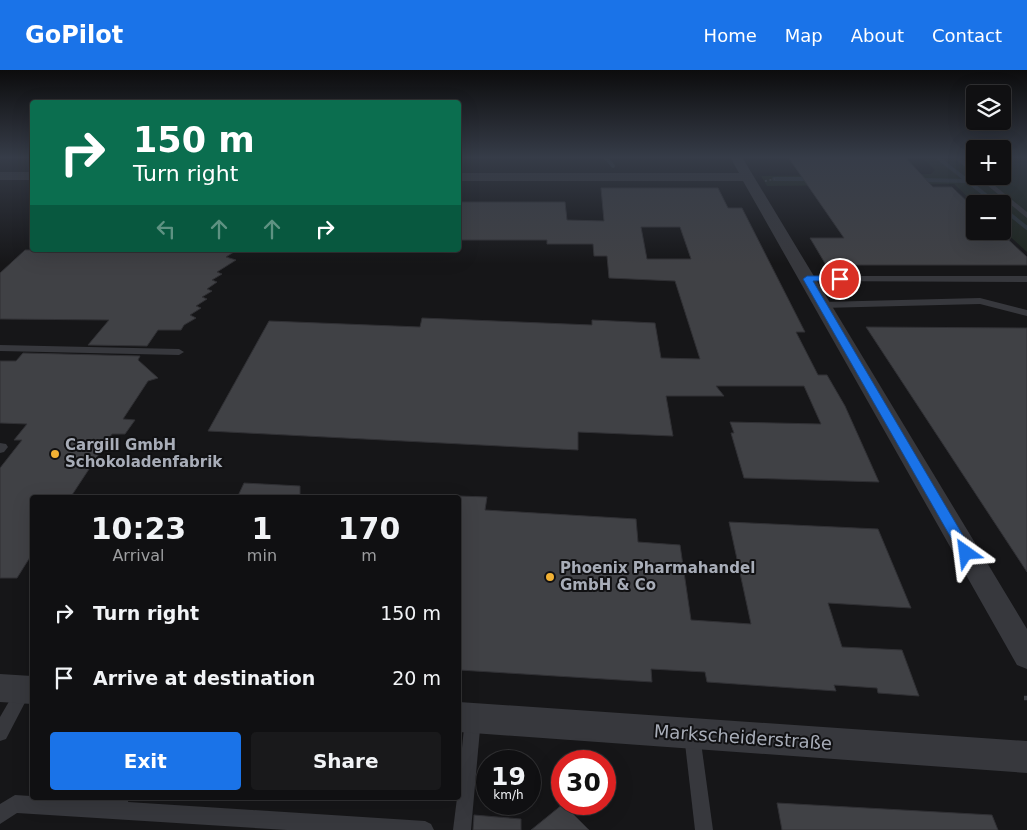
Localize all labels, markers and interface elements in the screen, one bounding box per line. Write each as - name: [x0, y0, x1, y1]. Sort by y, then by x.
- text: GoPilot: [25, 21, 123, 49]
- text: Home: [704, 25, 757, 46]
- text: Map: [785, 25, 823, 46]
- text: About: [851, 25, 904, 46]
- text: Contact: [932, 25, 1002, 46]
- map controls: [966, 85, 1011, 240]
- button: layers: [966, 85, 1011, 130]
- icon: right: [50, 120, 115, 185]
- text: 150 m: [133, 120, 255, 160]
- button: +: [966, 140, 1011, 185]
- text: Turn right: [133, 161, 238, 186]
- button: −: [966, 195, 1011, 240]
- icon: left: [152, 215, 180, 243]
- icon: ahead: [205, 215, 233, 243]
- icon: ahead: [258, 215, 286, 243]
- icon: right: [311, 215, 339, 243]
- pin: [819, 258, 861, 300]
- icon: arrive: [826, 265, 854, 293]
- place label: Cargill GmbH Schokoladenfabrik: [65, 436, 223, 471]
- marker: Cargill GmbH Schokoladenfabrik: [49, 448, 61, 460]
- text: 10:23: [91, 511, 186, 546]
- text: 1: [251, 511, 272, 546]
- text: 170: [338, 511, 400, 546]
- position arrow: [939, 526, 991, 578]
- text: Arrival: [112, 546, 164, 565]
- text: min: [247, 546, 277, 565]
- text: m: [361, 546, 377, 565]
- place label: Phoenix Pharmahandel GmbH & Co: [560, 559, 755, 594]
- marker: Phoenix Pharmahandel GmbH & Co: [544, 571, 556, 583]
- icon: right: [50, 599, 78, 627]
- text: Turn right: [93, 602, 199, 624]
- text: 150 m: [380, 602, 441, 624]
- icon: arrive: [50, 664, 78, 692]
- text: Arrive at destination: [93, 667, 315, 689]
- text: 20 m: [392, 667, 441, 689]
- street label: Markscheiderstraße: [653, 720, 833, 754]
- button: Exit: [50, 732, 241, 790]
- button: Share: [251, 732, 441, 790]
- speed limit sign: 30: [551, 750, 616, 815]
- text: 19: [491, 762, 526, 791]
- text: km/h: [493, 788, 524, 802]

